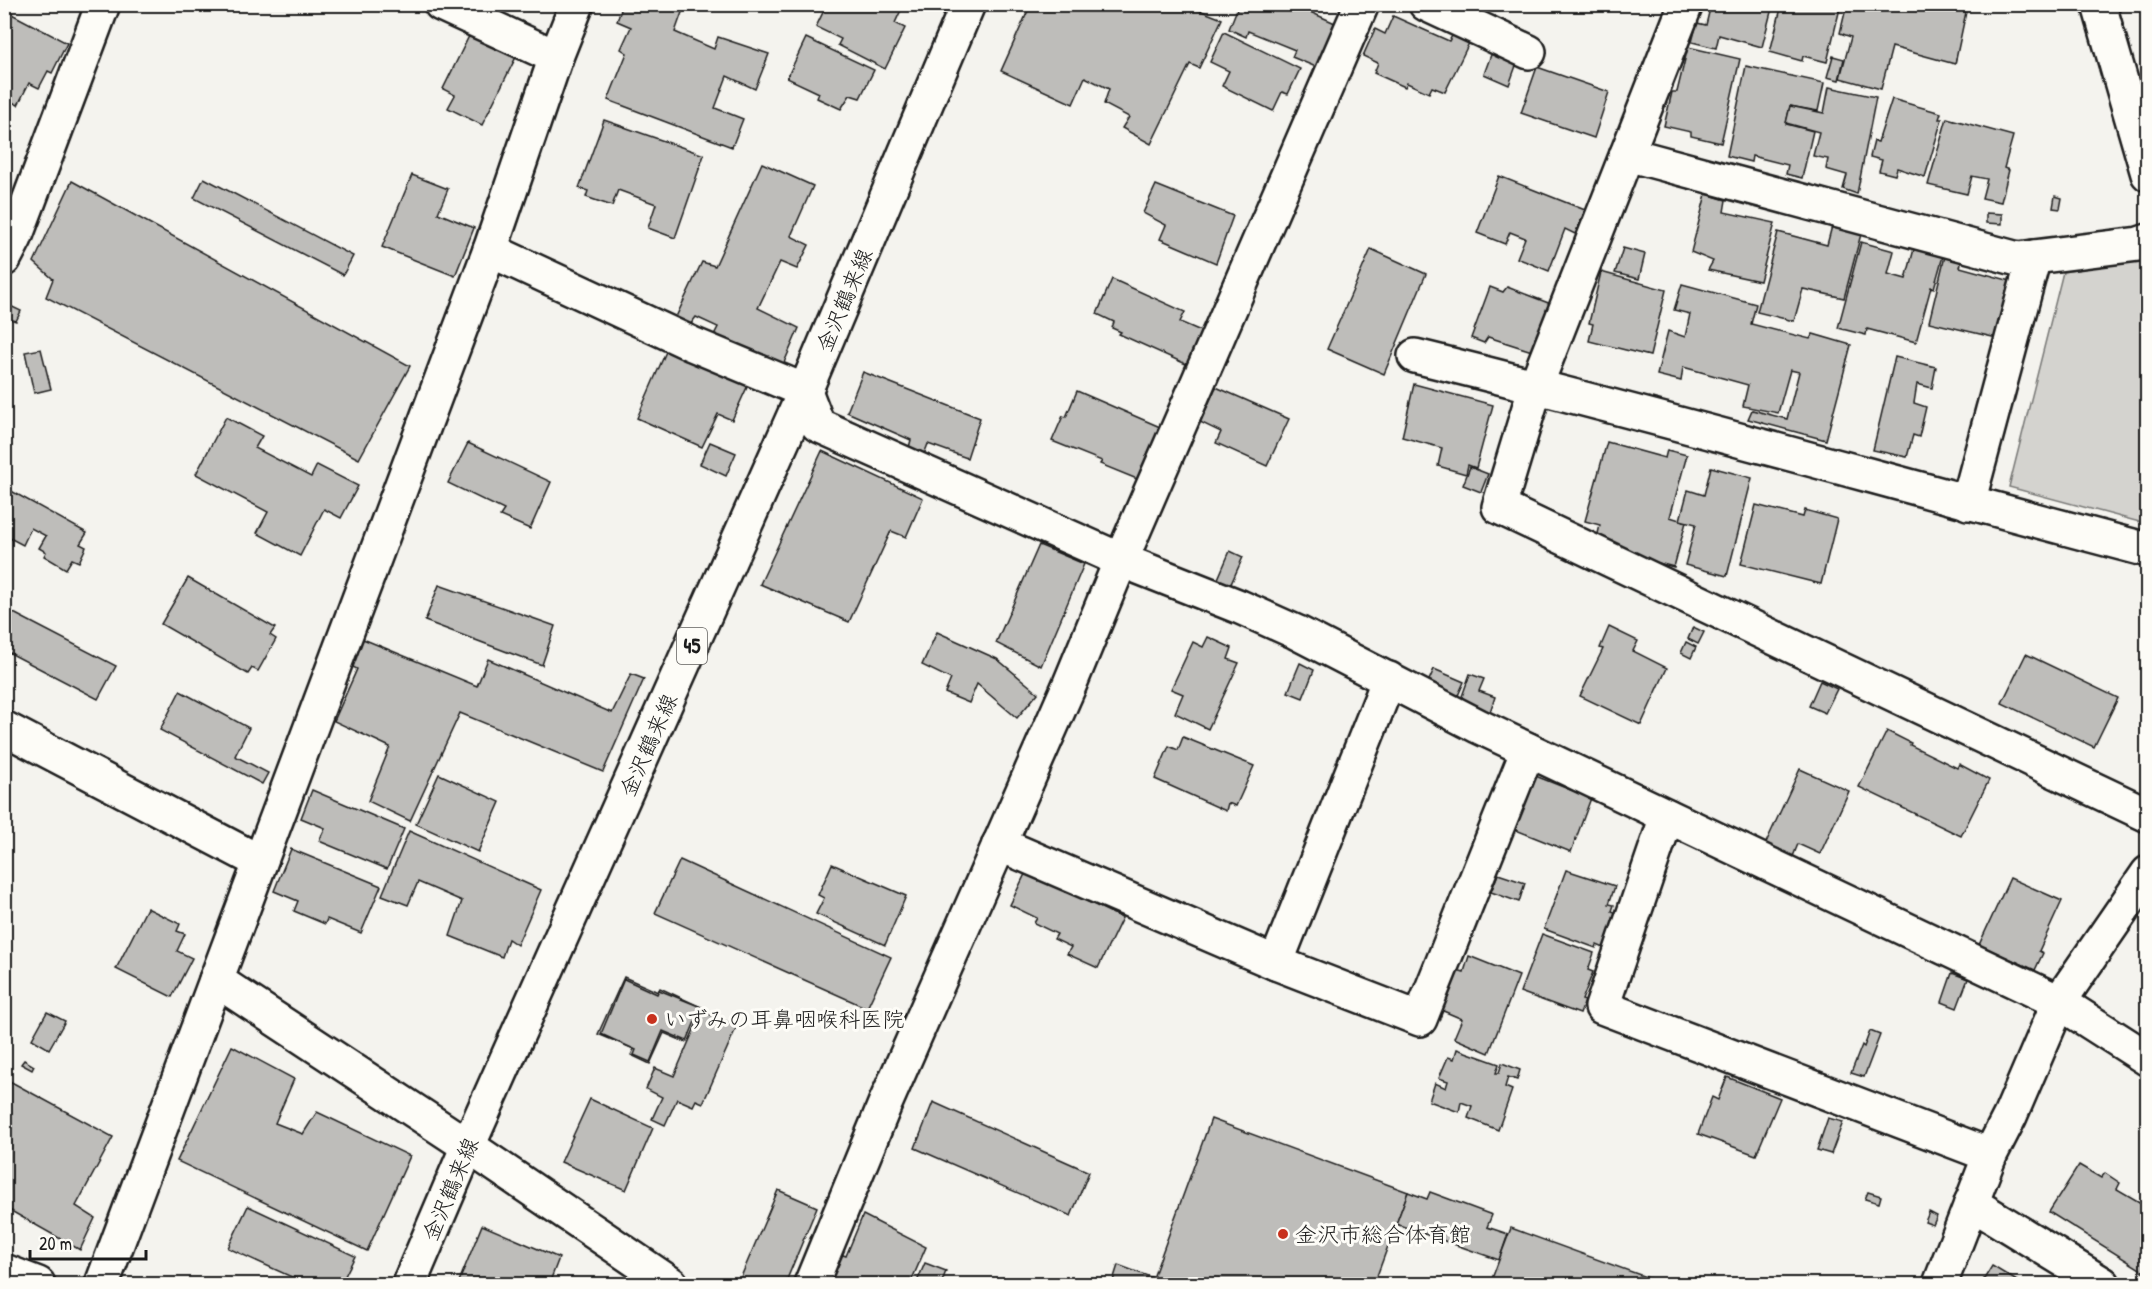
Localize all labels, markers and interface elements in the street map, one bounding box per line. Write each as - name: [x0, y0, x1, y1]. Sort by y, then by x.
- street label: 金沢鶴来線: [809, 244, 879, 356]
- road number: 45: [677, 628, 707, 664]
- street label: 金沢鶴来線: [612, 689, 684, 801]
- place label: いずみの耳鼻咽喉科医院: [664, 1004, 904, 1034]
- marker: いずみの耳鼻咽喉科医院: [645, 1012, 659, 1026]
- street label: 金沢鶴来線: [415, 1133, 485, 1245]
- place label: 金沢市総合体育館: [1295, 1219, 1471, 1249]
- scale bar: [30, 1223, 146, 1261]
- marker: 金沢市総合体育館: [1276, 1227, 1290, 1241]
- text: 20 m: [39, 1231, 72, 1256]

